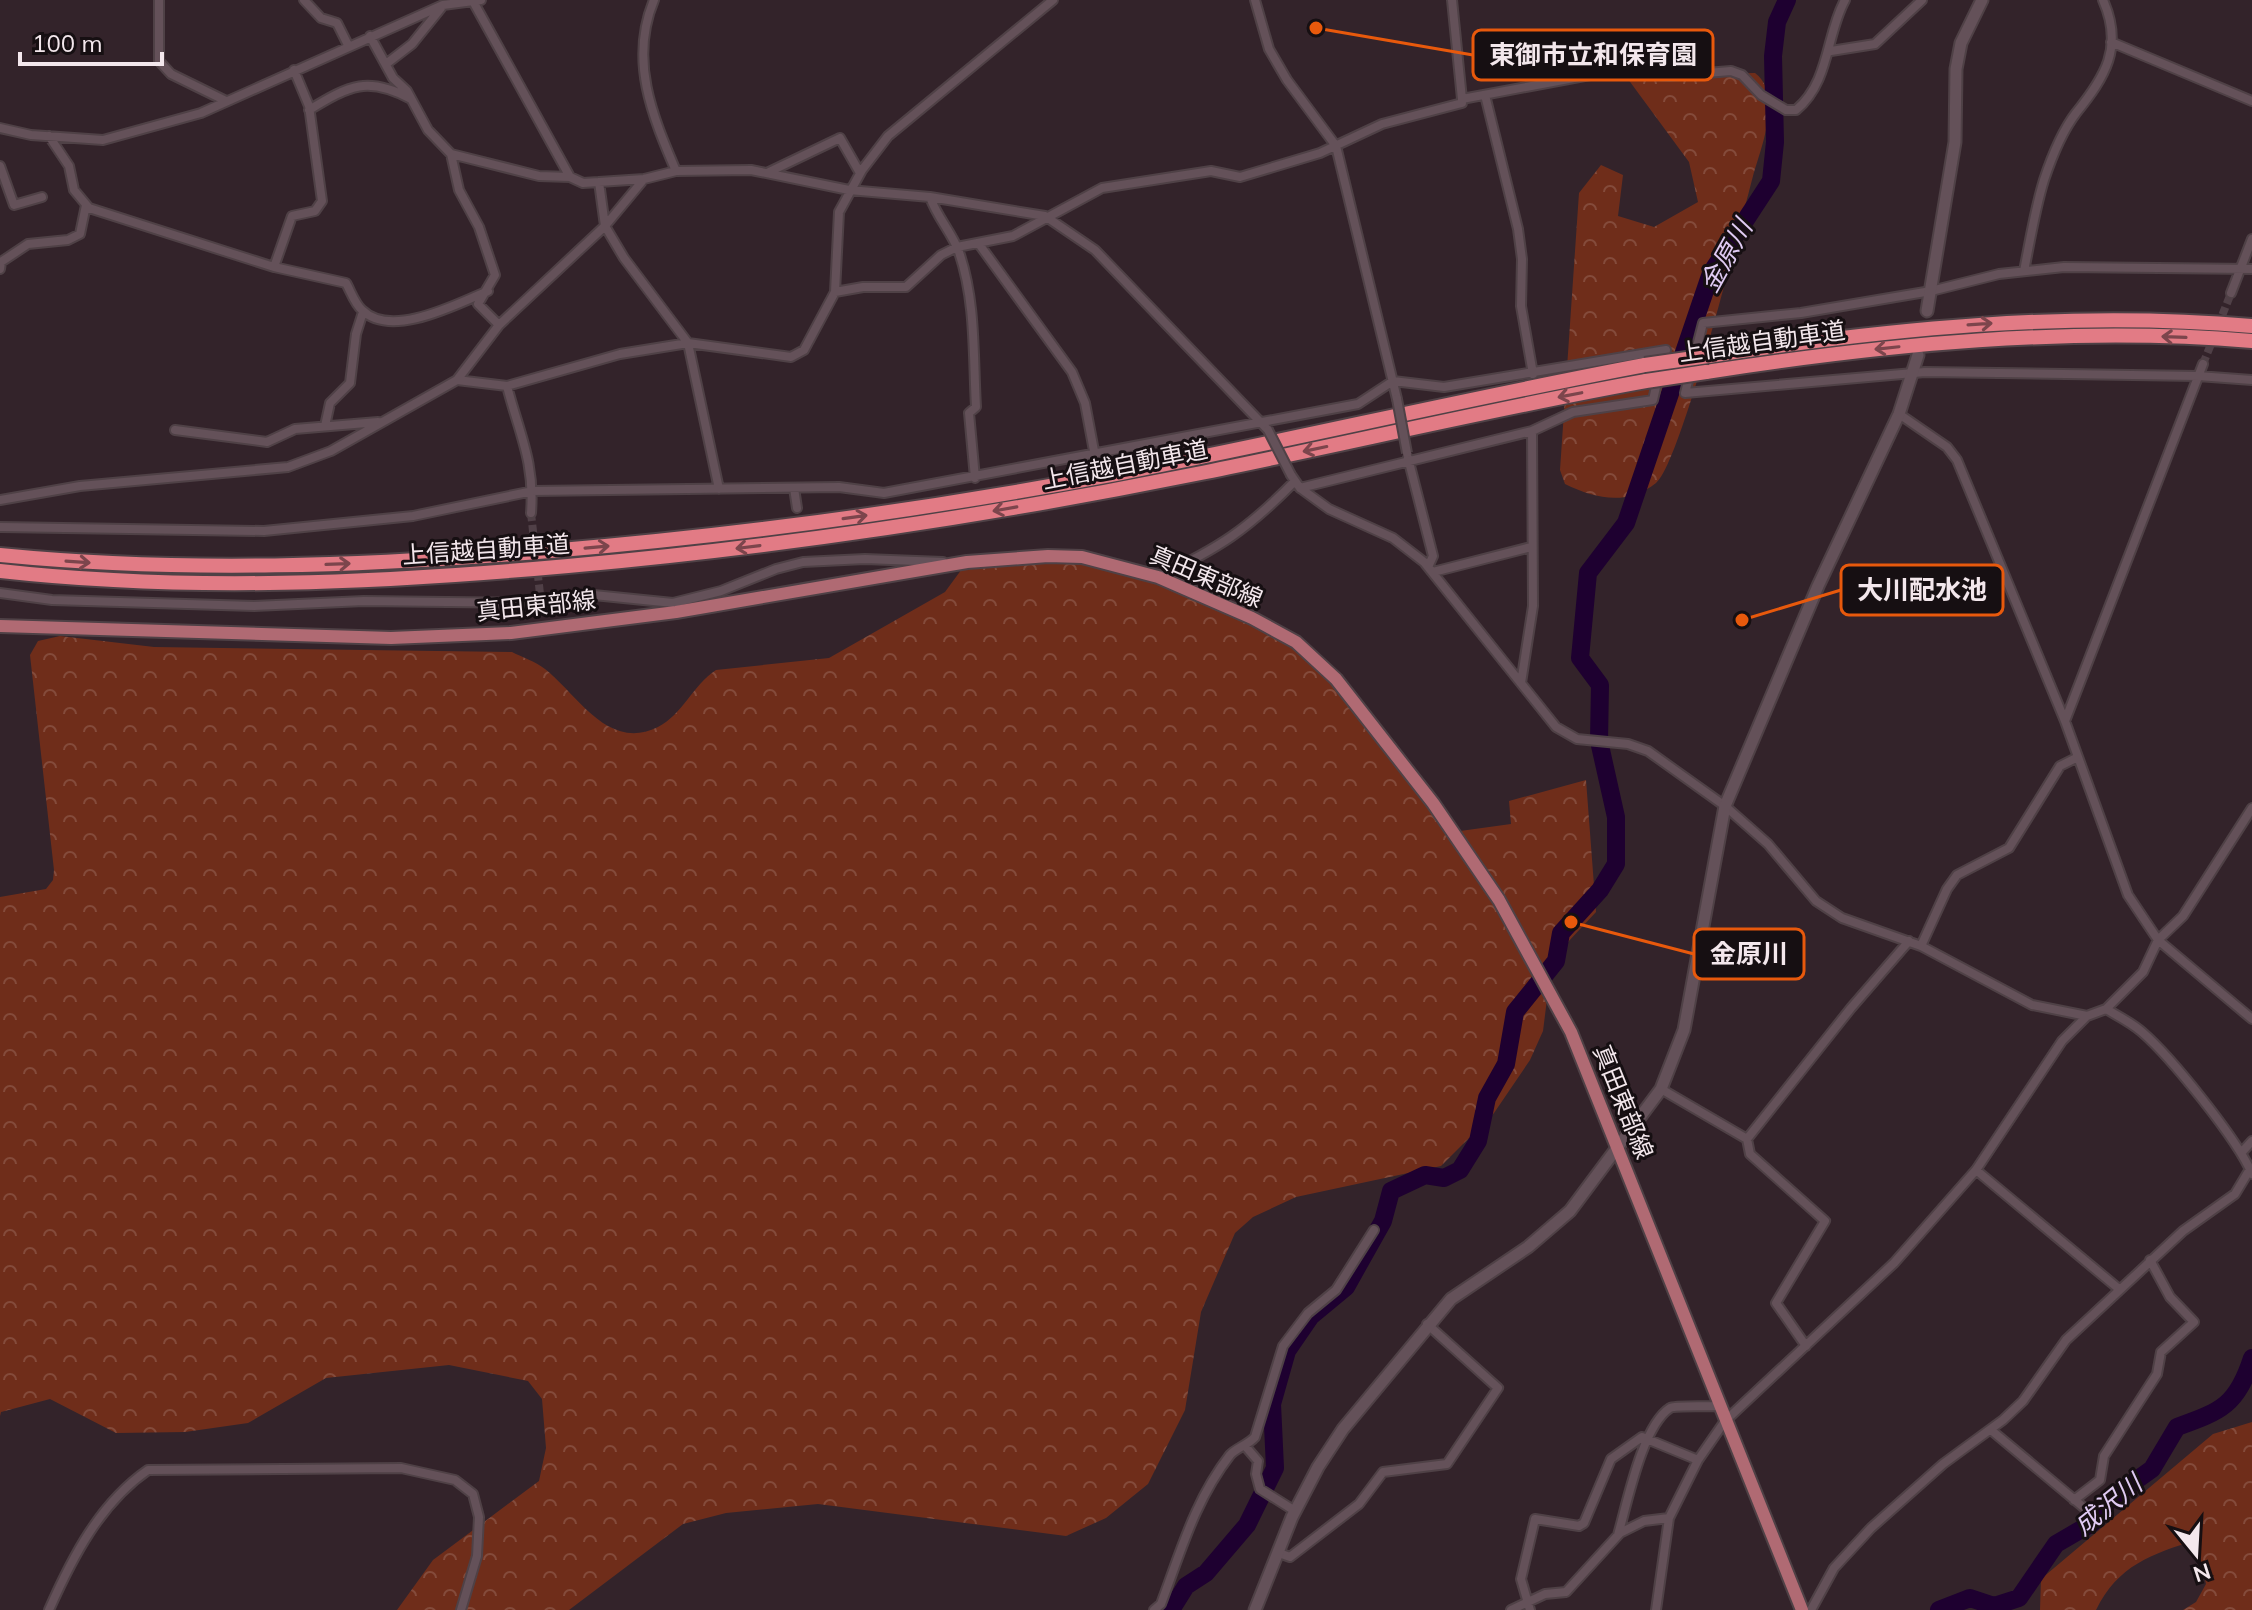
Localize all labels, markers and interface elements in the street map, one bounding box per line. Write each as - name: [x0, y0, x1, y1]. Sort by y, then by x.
- scale bar: [20, 16, 162, 66]
- text: 100 m: [32, 28, 103, 58]
- callout: 東御市立和保育園: [1473, 30, 1713, 80]
- text: 東御市立和保育園: [1489, 38, 1697, 71]
- water label: 金原川: [1692, 211, 1760, 298]
- street label: 上信越自動車道: [1677, 314, 1847, 368]
- one-way arrow: [1966, 316, 1993, 331]
- one-way arrow: [2161, 330, 2188, 345]
- one-way arrow: [1874, 340, 1900, 355]
- one-way arrow: [1557, 388, 1583, 403]
- street label: 上信越自動車道: [1039, 433, 1210, 495]
- one-way arrow: [1303, 442, 1328, 457]
- one-way arrow: [993, 503, 1018, 518]
- one-way arrow: [842, 509, 867, 524]
- street label: 上信越自動車道: [401, 528, 571, 570]
- one-way arrow: [583, 539, 610, 554]
- street label: 真田東部線: [1145, 539, 1267, 613]
- one-way arrow: [736, 540, 761, 555]
- one-way arrow: [64, 555, 91, 570]
- one-way arrow: [324, 557, 351, 572]
- callout: 大川配水池: [1841, 565, 2003, 615]
- text: 大川配水池: [1857, 573, 1987, 606]
- street label: 真田東部線: [475, 584, 597, 626]
- callout: 金原川: [1694, 929, 1804, 979]
- text: 金原川: [1710, 937, 1788, 970]
- street label: 真田東部線: [1588, 1040, 1660, 1163]
- water label: 成沢川: [2067, 1465, 2151, 1542]
- north arrow: [2156, 1514, 2236, 1594]
- text: N: [2190, 1557, 2214, 1589]

